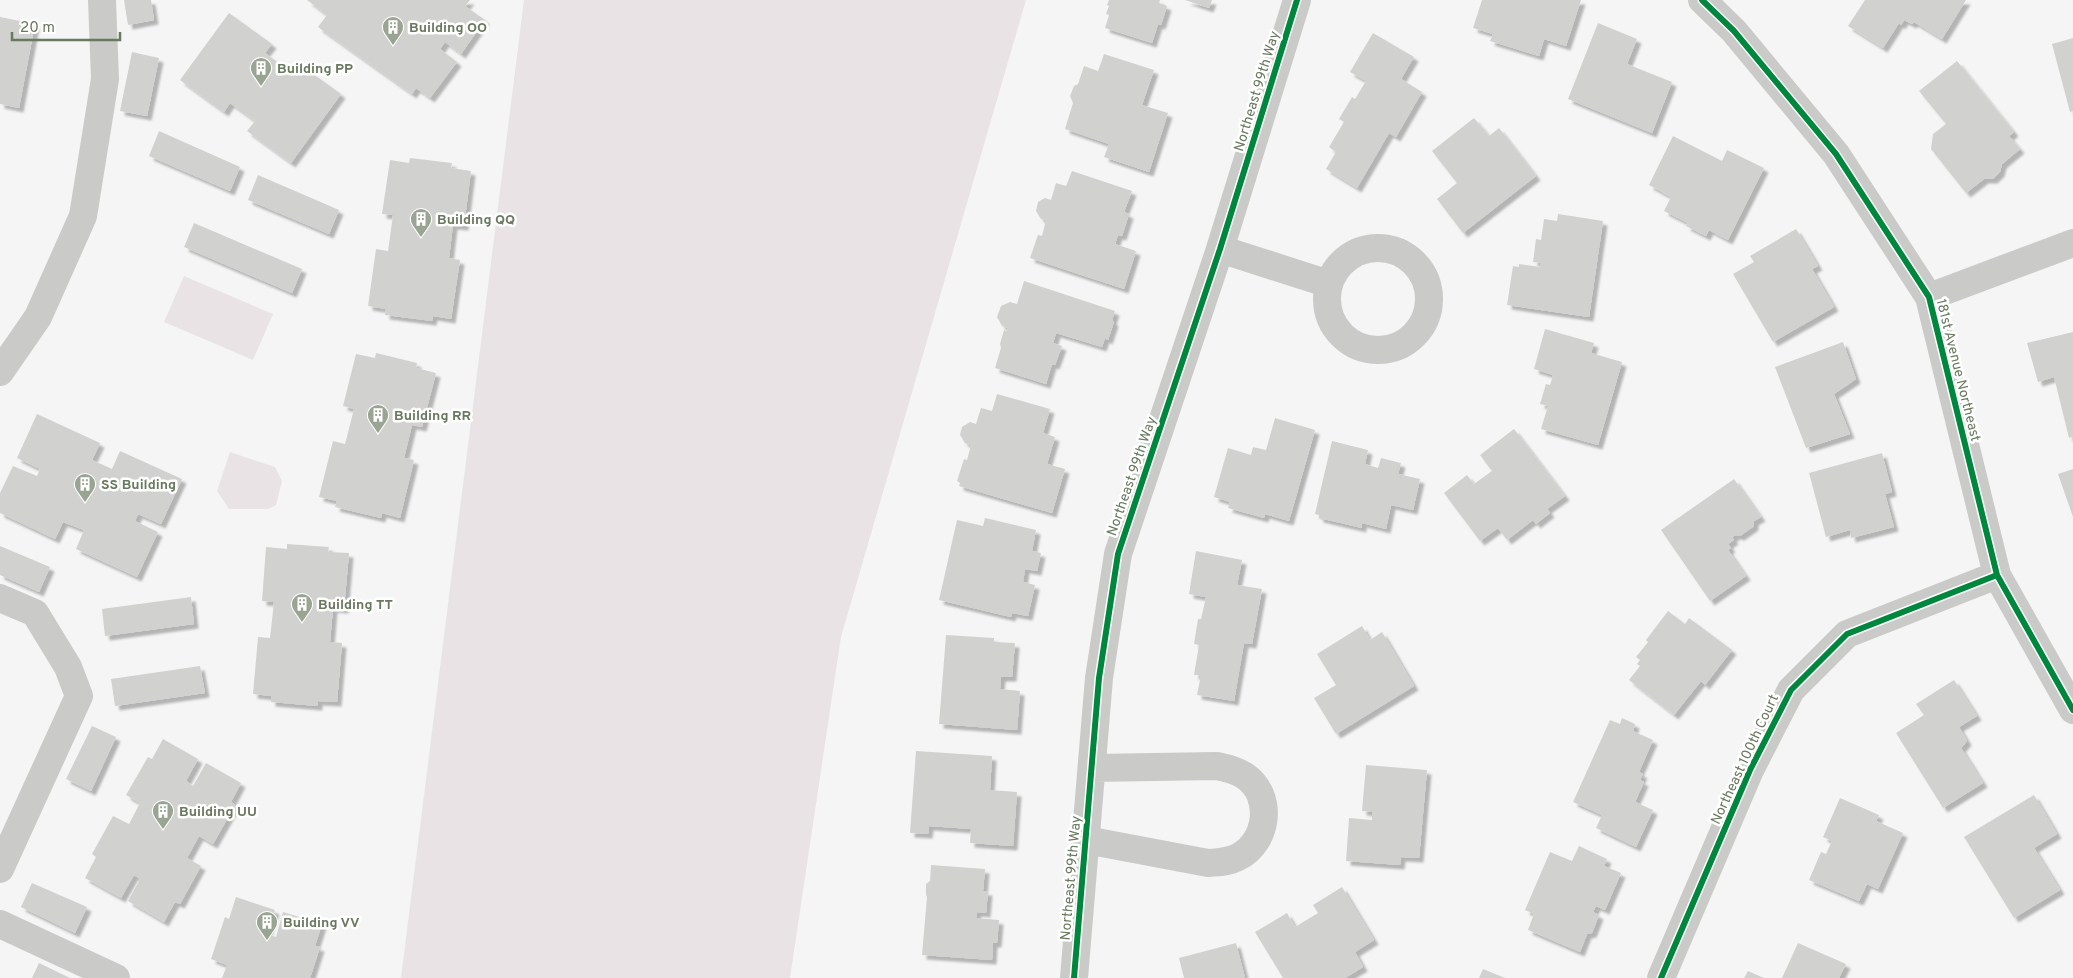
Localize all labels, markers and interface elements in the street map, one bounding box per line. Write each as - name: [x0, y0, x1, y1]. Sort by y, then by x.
- scale bar: [12, 10, 120, 42]
- building icon: Building OO: [381, 15, 405, 46]
- text: 20 m: [20, 19, 55, 38]
- place label: Building OO: [409, 20, 487, 37]
- street label: Northeast 99th Way: [1231, 29, 1284, 154]
- building icon: Building PP: [249, 56, 273, 87]
- place label: Building PP: [277, 61, 353, 78]
- building icon: Building QQ: [409, 207, 433, 238]
- place label: Building QQ: [437, 212, 515, 229]
- street label: 181st Avenue Northeast: [1932, 297, 1983, 443]
- building icon: Building RR: [366, 403, 390, 434]
- place label: Building RR: [394, 408, 471, 425]
- street label: Northeast 99th Way: [1104, 415, 1161, 538]
- building icon: SS Building: [73, 472, 97, 503]
- place label: SS Building: [101, 477, 176, 494]
- building icon: Building TT: [290, 592, 314, 623]
- place label: Building TT: [318, 597, 393, 614]
- street label: Northeast 100th Court: [1708, 692, 1783, 827]
- building icon: Building UU: [151, 799, 175, 830]
- place label: Building UU: [179, 804, 257, 821]
- street label: Northeast 99th Way: [1058, 815, 1085, 941]
- building icon: Building VV: [255, 910, 279, 941]
- place label: Building VV: [283, 915, 360, 932]

